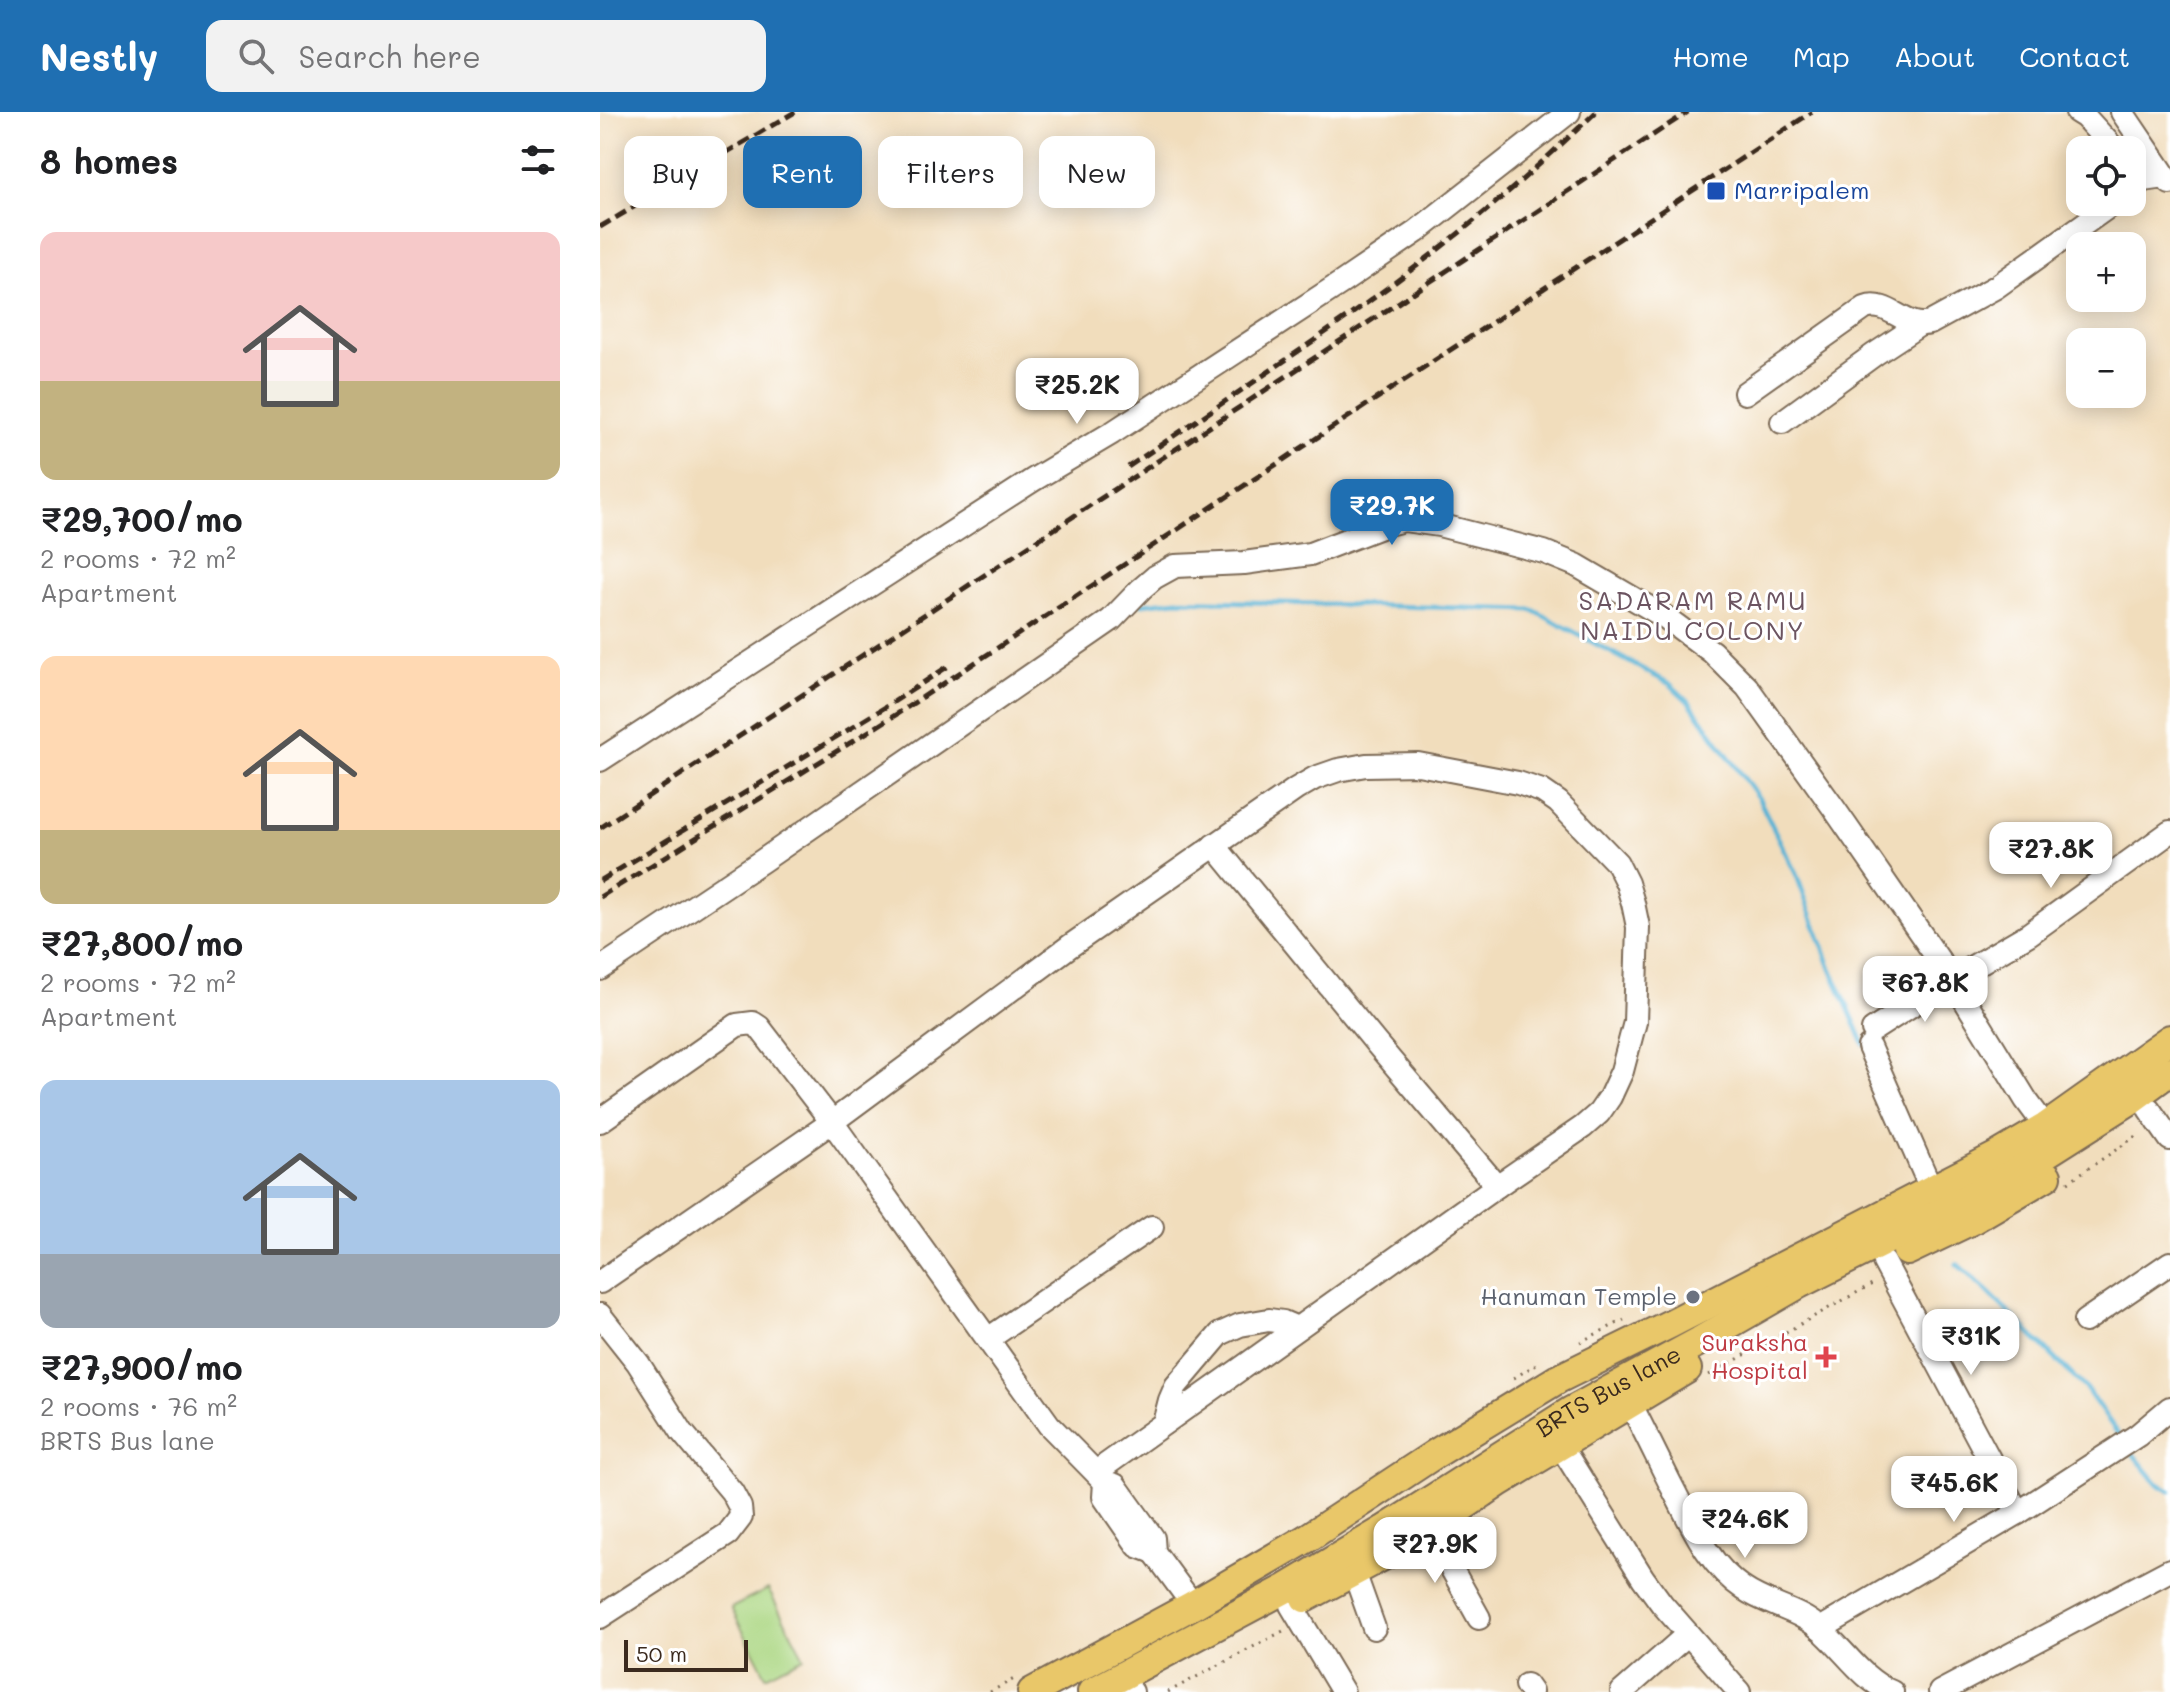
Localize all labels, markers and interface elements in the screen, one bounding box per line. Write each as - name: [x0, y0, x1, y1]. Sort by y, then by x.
- search box: [206, 20, 766, 92]
- text: Nestly: [40, 31, 158, 81]
- icon: search: [234, 34, 278, 78]
- text: Search here: [298, 36, 481, 76]
- text: Home: [1673, 38, 1749, 74]
- text: Map: [1793, 38, 1850, 74]
- text: About: [1894, 38, 1975, 74]
- text: Contact: [2019, 38, 2130, 74]
- chip: Buy: [624, 136, 727, 208]
- chip: Rent: [743, 136, 862, 208]
- chip: Filters: [878, 136, 1023, 208]
- chip: New: [1039, 136, 1155, 208]
- map controls: [2066, 136, 2146, 408]
- button: locate: [2066, 136, 2146, 216]
- text: 8 homes: [40, 138, 178, 183]
- icon: filters: [516, 138, 560, 182]
- place label: Marripalem: [1734, 174, 1869, 205]
- marker: Marripalem: [1705, 180, 1727, 202]
- button: +: [2066, 232, 2146, 312]
- icon: home: [228, 284, 372, 428]
- button: −: [2066, 328, 2146, 408]
- pin: ₹25.2K: [1012, 358, 1142, 426]
- text: ₹25.2K: [1034, 367, 1120, 401]
- pin: ₹29.7K: [1327, 479, 1457, 547]
- text: ₹29.7K: [1349, 488, 1435, 522]
- text: ₹29,700/mo: [40, 496, 243, 541]
- text: 2 rooms · 72 m²: [40, 541, 236, 575]
- text: Apartment: [40, 575, 177, 609]
- district label: SADARAM RAMU NAIDU COLONY: [1579, 583, 1807, 647]
- icon: home: [228, 708, 372, 852]
- pin: ₹27.8K: [1986, 822, 2116, 890]
- text: ₹27.8K: [2007, 831, 2095, 865]
- text: ₹27,800/mo: [40, 920, 243, 965]
- pin: ₹67.8K: [1860, 956, 1990, 1024]
- text: 2 rooms · 72 m²: [40, 965, 236, 999]
- text: ₹67.8K: [1881, 965, 1969, 999]
- text: Apartment: [40, 999, 177, 1033]
- icon: home: [228, 1132, 372, 1276]
- place label: Hanuman Temple: [1480, 1280, 1677, 1311]
- marker: Hanuman Temple: [1684, 1288, 1702, 1306]
- pin: ₹31K: [1924, 1309, 2018, 1377]
- text: ₹31K: [1940, 1318, 2002, 1352]
- place label: Suraksha Hospital: [1701, 1326, 1808, 1385]
- street label: BRTS Bus lane: [1529, 1337, 1686, 1443]
- text: ₹27,900/mo: [40, 1344, 243, 1389]
- marker: Suraksha Hospital: [1815, 1346, 1837, 1368]
- text: 2 rooms · 76 m²: [40, 1389, 237, 1423]
- text: BRTS Bus lane: [40, 1423, 215, 1457]
- pin: ₹45.6K: [1889, 1456, 2019, 1524]
- text: ₹45.6K: [1909, 1465, 1999, 1499]
- pin: ₹24.6K: [1680, 1492, 1810, 1560]
- text: ₹24.6K: [1700, 1501, 1790, 1535]
- pin: ₹27.9K: [1370, 1517, 1500, 1585]
- text: ₹27.9K: [1392, 1526, 1478, 1560]
- scale bar: [624, 1636, 748, 1672]
- text: 50 m: [636, 1639, 687, 1668]

